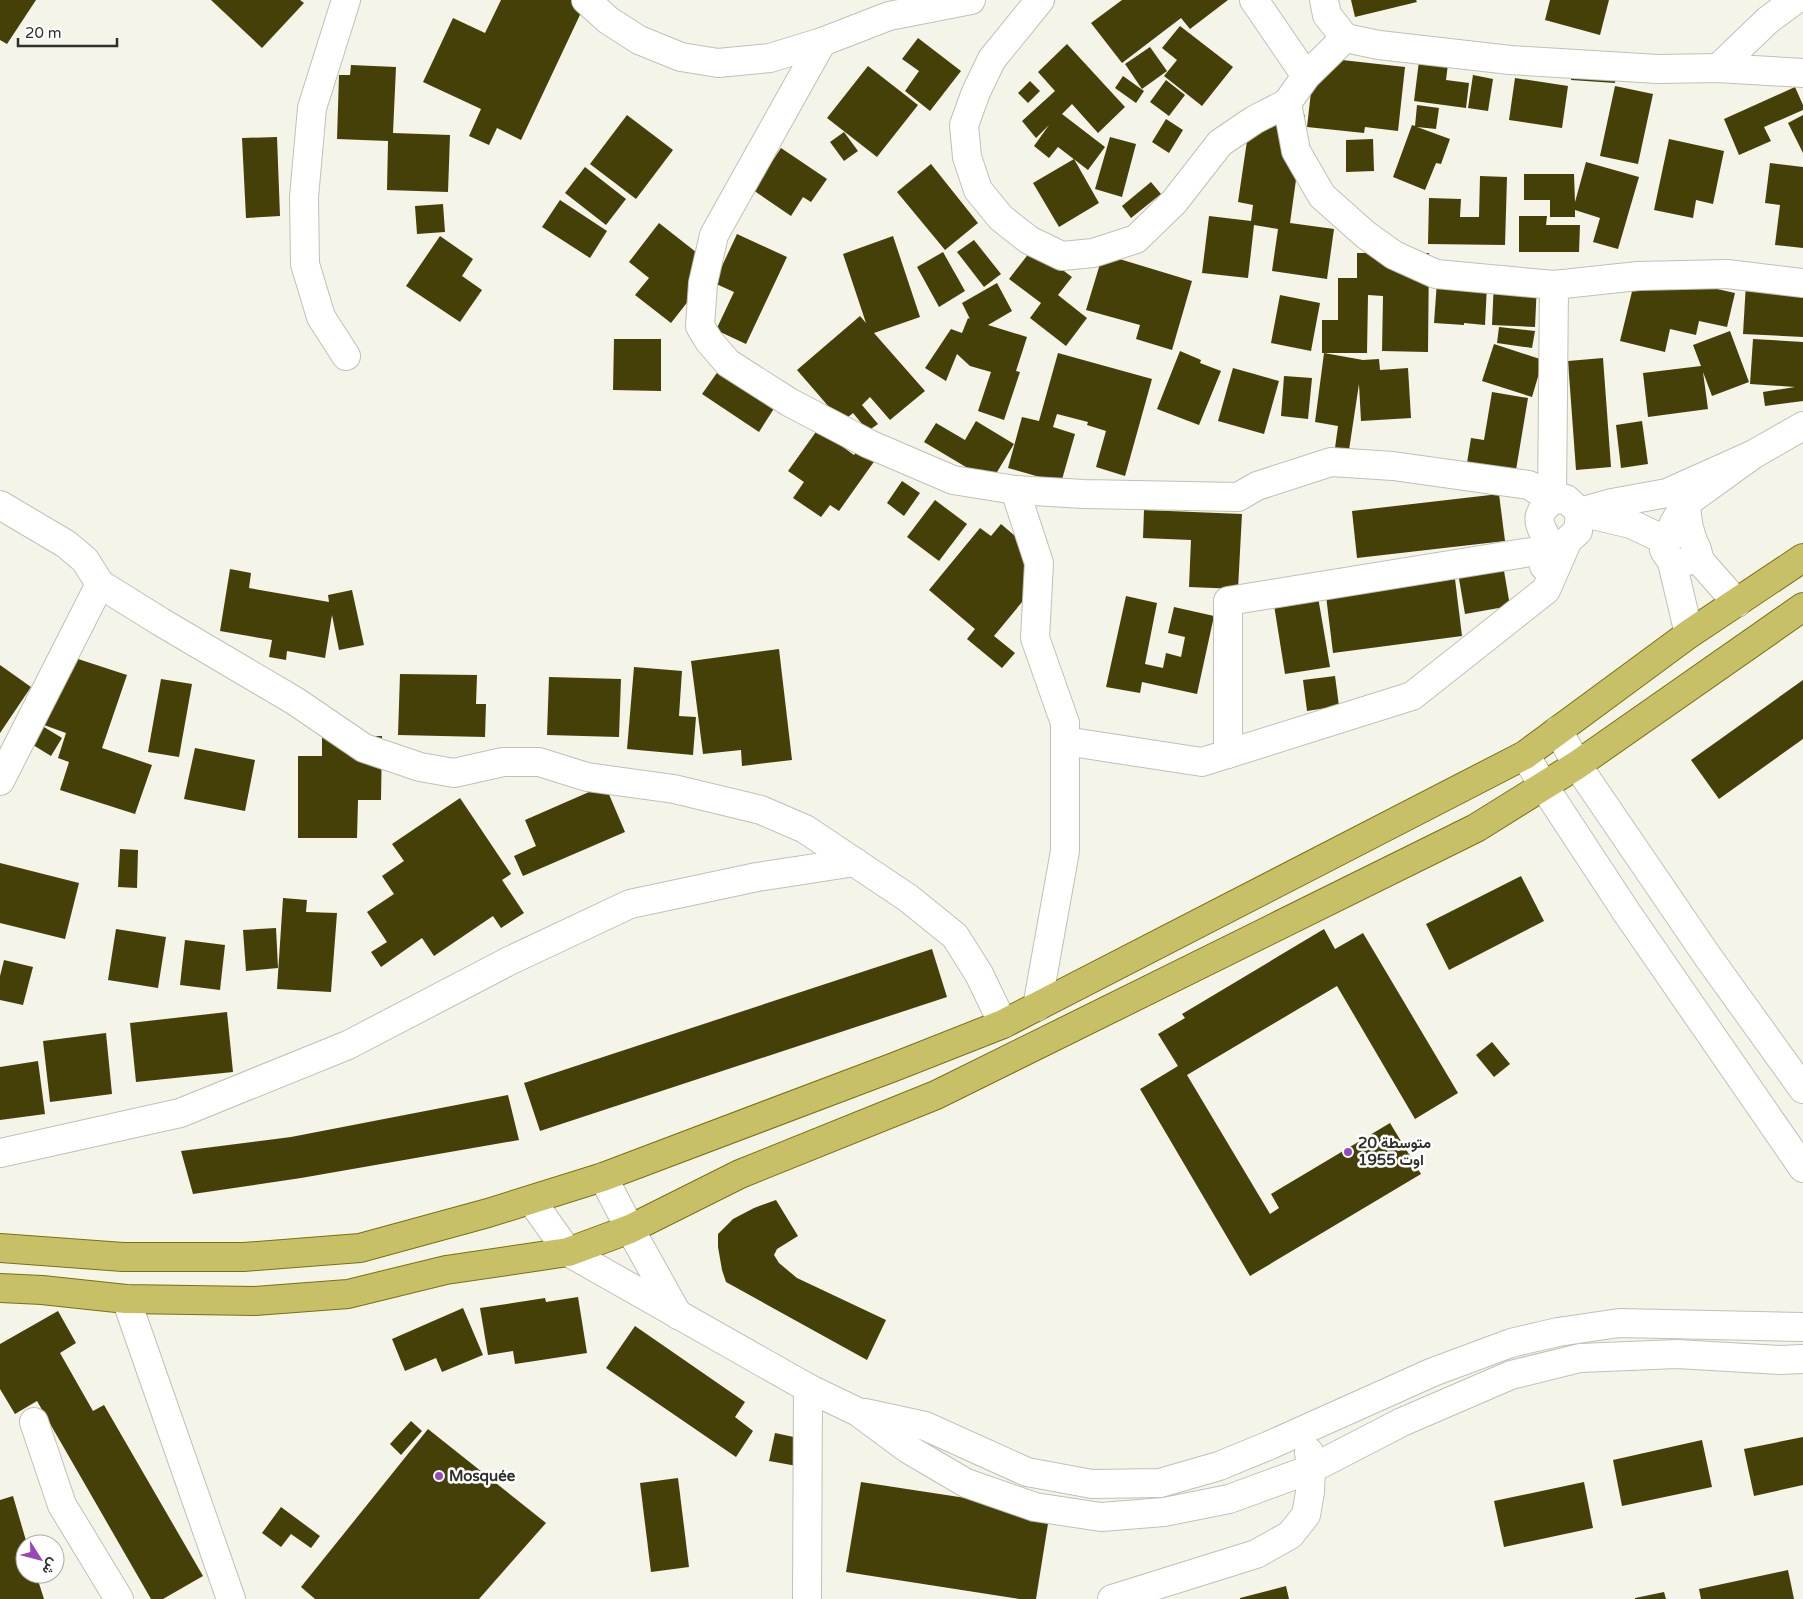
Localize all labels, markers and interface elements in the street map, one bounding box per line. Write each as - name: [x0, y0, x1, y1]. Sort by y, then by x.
- scale bar: [18, 15, 116, 47]
- text: 20 m: [25, 24, 62, 42]
- place label: متوسطة 20 اوت 1955: [1358, 1134, 1431, 1169]
- marker: متوسطة 20 اوت 1955: [1342, 1146, 1354, 1158]
- place label: Mosquée: [449, 1467, 516, 1486]
- marker: Mosquée: [433, 1470, 445, 1482]
- north arrow: [15, 1534, 65, 1584]
- text: ش: [38, 1555, 62, 1578]

